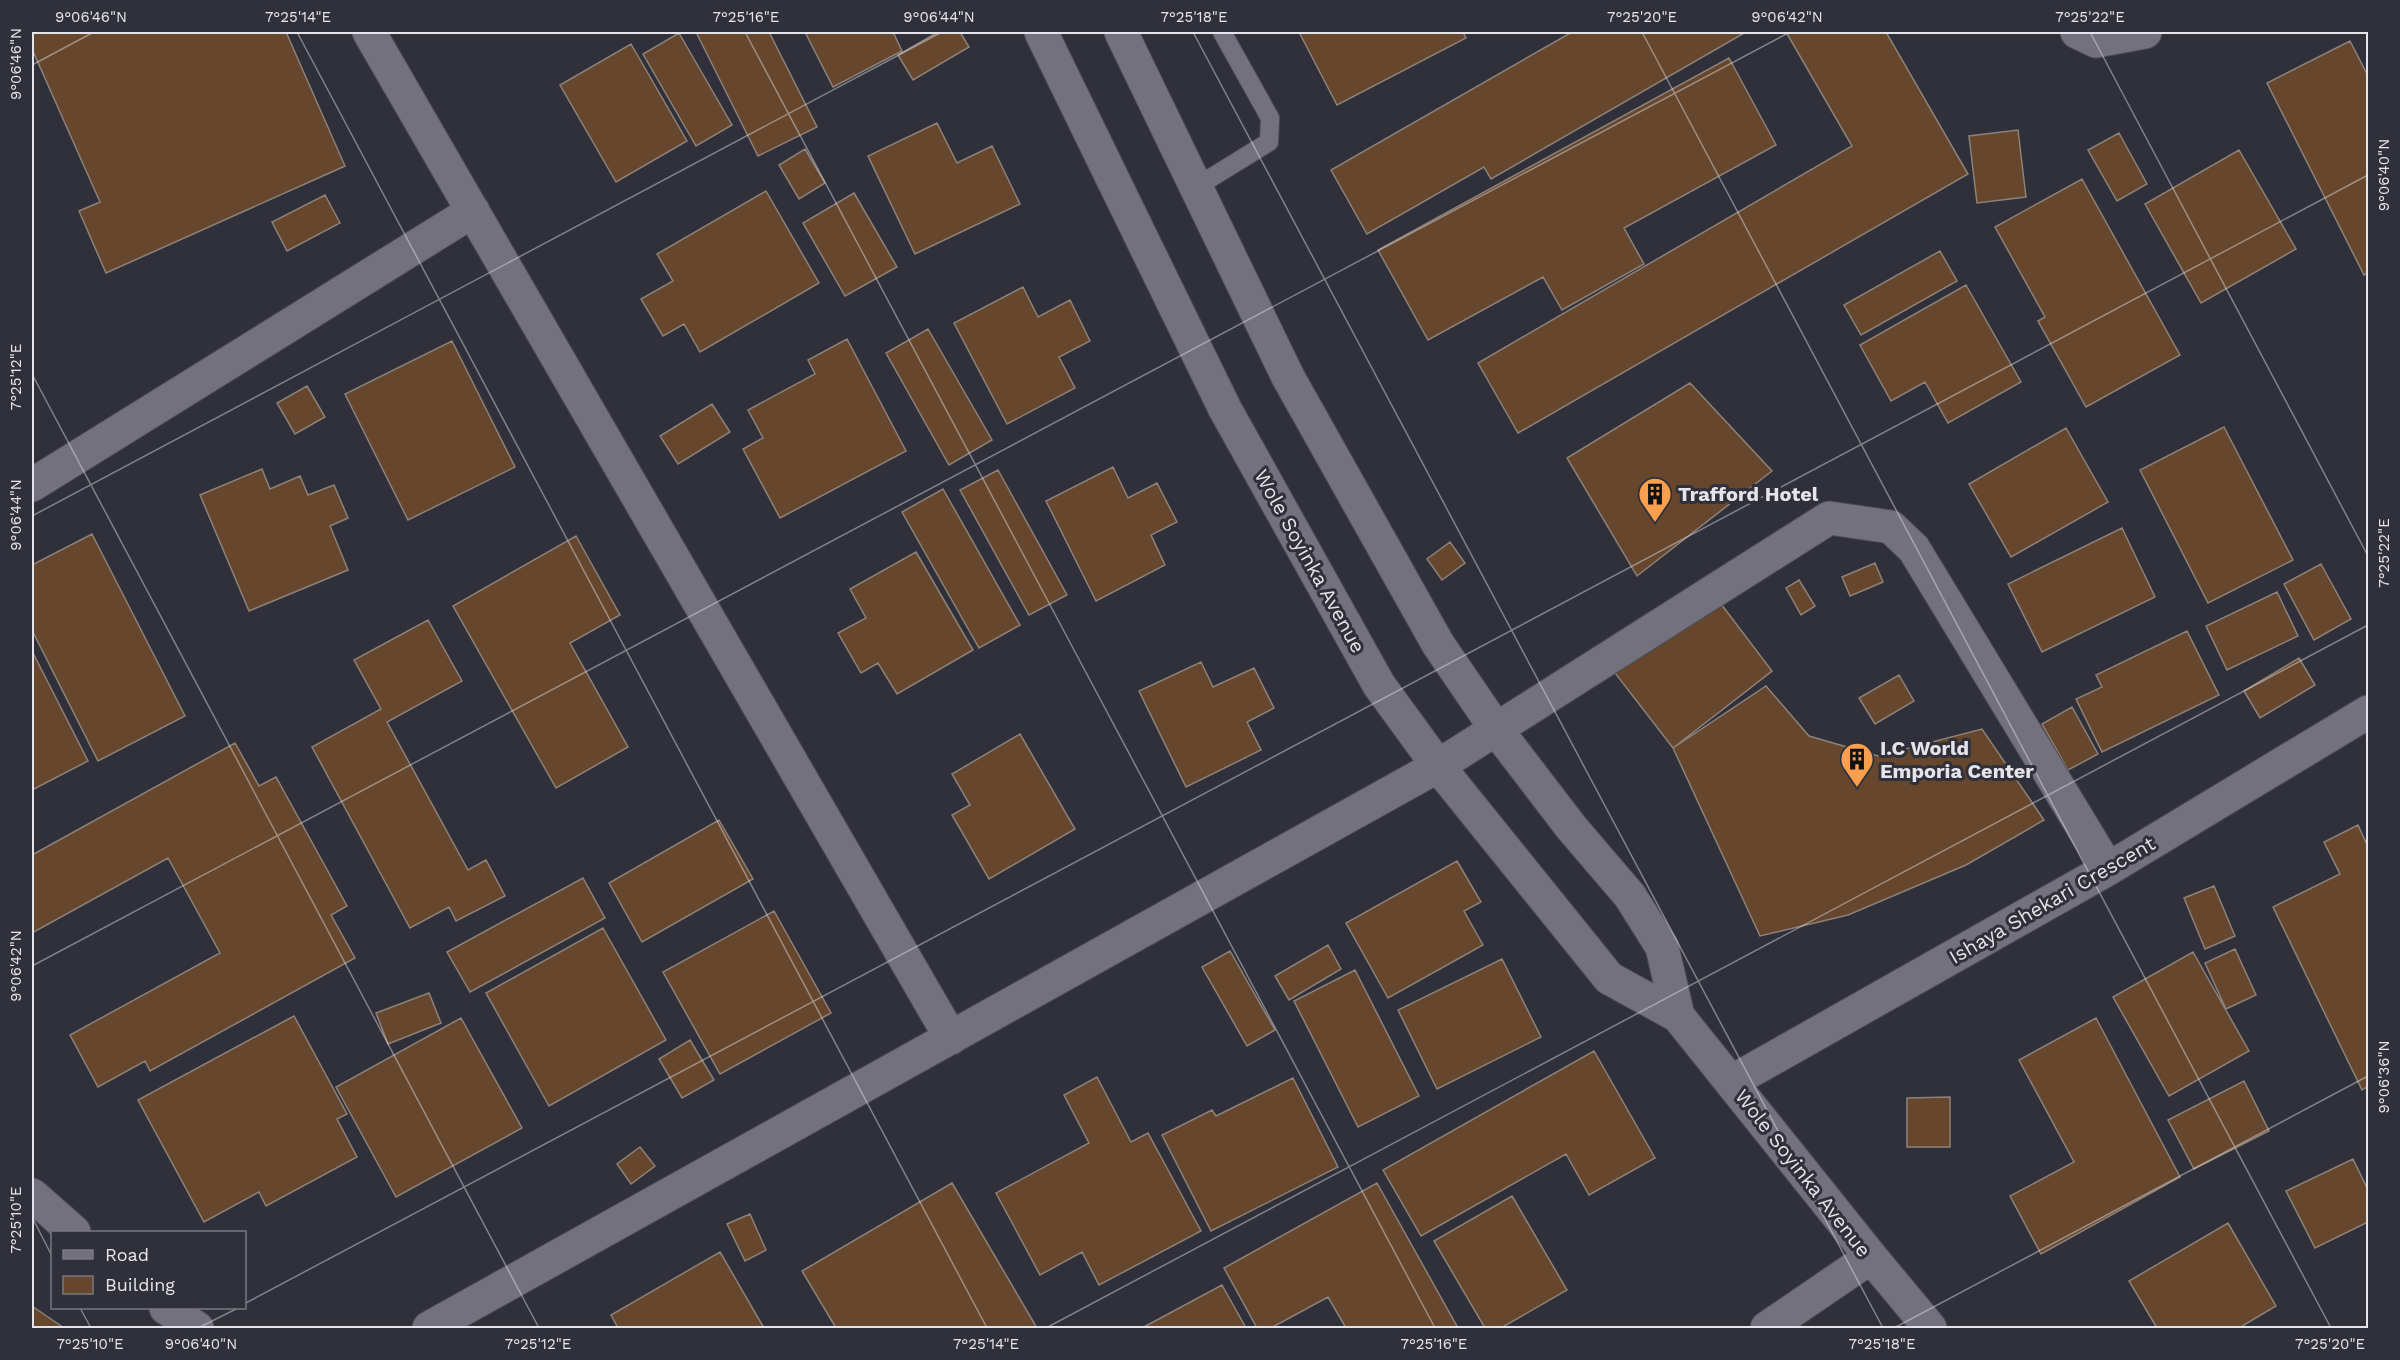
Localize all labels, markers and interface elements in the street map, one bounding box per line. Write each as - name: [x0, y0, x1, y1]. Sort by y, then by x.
- text: 9°06'46"N: [55, 8, 127, 26]
- text: 7°25'14"E: [265, 8, 331, 26]
- text: 7°25'16"E: [713, 8, 779, 26]
- text: 9°06'44"N: [903, 8, 975, 26]
- text: 7°25'18"E: [1160, 8, 1228, 26]
- text: 7°25'20"E: [1607, 8, 1677, 26]
- text: 9°06'42"N: [1751, 8, 1823, 26]
- text: 7°25'22"E: [2055, 8, 2125, 26]
- text: 9°06'46"N: [7, 28, 25, 100]
- text: 9°06'40"N: [2375, 139, 2393, 211]
- text: 7°25'12"E: [7, 344, 25, 410]
- street label: Wole Soyinka Avenue: [1249, 465, 1371, 657]
- building icon: Trafford Hotel: [1637, 476, 1673, 523]
- text: 9°06'44"N: [7, 479, 25, 551]
- place label: Trafford Hotel: [1678, 482, 1819, 506]
- text: 7°25'22"E: [2375, 518, 2393, 588]
- place label: I.C World Emporia Center: [1880, 736, 2034, 783]
- building icon: I.C World Emporia Center: [1839, 741, 1875, 788]
- street label: Ishaya Shekari Crescent: [1945, 831, 2160, 969]
- text: 9°06'42"N: [7, 930, 25, 1002]
- text: 9°06'36"N: [2375, 1040, 2393, 1114]
- street label: Wole Soyinka Avenue: [1730, 1084, 1876, 1262]
- text: 7°25'10"E: [7, 1186, 25, 1254]
- legend: [51, 1231, 246, 1309]
- text: Road: [105, 1244, 149, 1265]
- text: Building: [105, 1274, 175, 1295]
- text: 7°25'10"E: [56, 1335, 124, 1353]
- text: 9°06'40"N: [165, 1335, 237, 1353]
- text: 7°25'12"E: [505, 1335, 571, 1353]
- text: 7°25'14"E: [953, 1335, 1019, 1353]
- text: 7°25'16"E: [1401, 1335, 1467, 1353]
- text: 7°25'18"E: [1848, 1335, 1916, 1353]
- text: 7°25'20"E: [2295, 1335, 2365, 1353]

